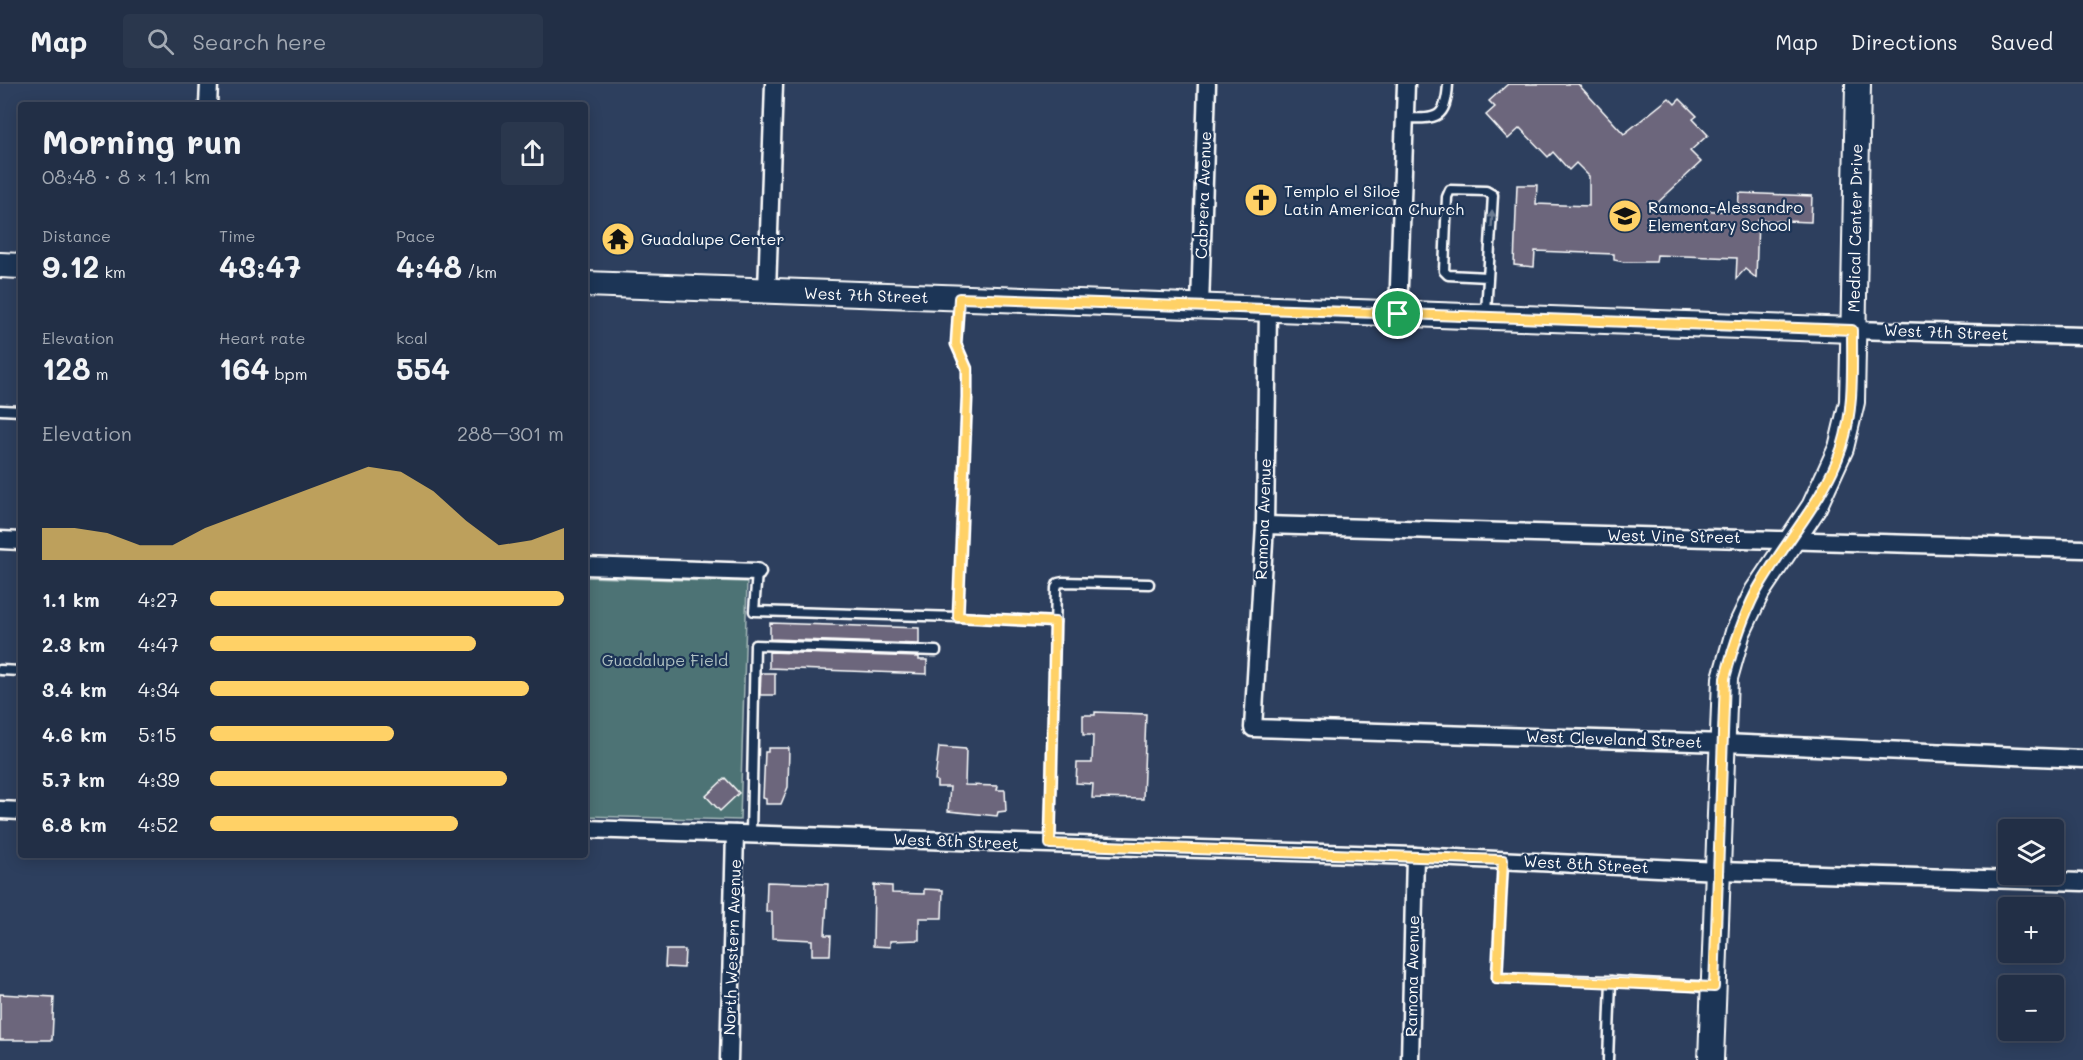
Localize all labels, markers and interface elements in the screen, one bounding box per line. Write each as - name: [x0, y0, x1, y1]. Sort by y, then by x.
- search box: [123, 14, 543, 68]
- text: Map: [30, 23, 87, 59]
- icon: search: [144, 25, 177, 58]
- text: Search here: [192, 27, 326, 56]
- text: Map: [1775, 28, 1818, 55]
- text: Directions: [1851, 28, 1958, 55]
- text: Saved: [1991, 28, 2053, 55]
- text: Morning run: [42, 119, 242, 162]
- button: share: [501, 122, 564, 185]
- street label: Cabrera Avenue: [1190, 131, 1215, 259]
- street label: Medical Center Drive: [1843, 143, 1866, 313]
- text: 08:48 · 8 × 1.1 km: [42, 163, 210, 189]
- place label: Templo el Siloe Latin American Church: [1284, 180, 1464, 219]
- church icon: Templo el Siloe Latin American Church: [1243, 182, 1279, 218]
- place label: Ramona-Alessandro Elementary School: [1648, 196, 1803, 235]
- school or university icon: Ramona-Alessandro Elementary School: [1607, 198, 1643, 234]
- one-way arrow: [1487, 209, 1496, 228]
- temple icon: Guadalupe Center: [600, 221, 636, 257]
- text: Distance: [42, 225, 111, 246]
- text: Time: [219, 225, 255, 246]
- text: Pace: [396, 225, 435, 246]
- place label: Guadalupe Center: [641, 228, 785, 249]
- text: 9.12: [42, 246, 99, 286]
- text: 43:47: [219, 246, 301, 286]
- text: 4:48: [396, 246, 462, 286]
- text: km: [99, 261, 126, 282]
- text: /km: [462, 261, 497, 282]
- street label: West 7th Street: [803, 282, 929, 307]
- pin: [1372, 288, 1423, 339]
- icon: arrive: [1381, 297, 1414, 330]
- street label: West 7th Street: [1883, 319, 2009, 344]
- text: Elevation: [42, 327, 114, 348]
- text: Heart rate: [219, 327, 305, 348]
- text: kcal: [396, 327, 428, 348]
- text: 128: [42, 348, 91, 388]
- text: 164: [219, 348, 269, 388]
- text: 554: [396, 348, 450, 388]
- text: m: [91, 363, 109, 384]
- text: bpm: [269, 363, 307, 384]
- text: Elevation: [42, 420, 132, 446]
- text: 288–301 m: [457, 420, 564, 446]
- street label: Ramona Avenue: [1250, 458, 1275, 580]
- street label: West Vine Street: [1607, 524, 1741, 547]
- text: 1.1 km: [42, 586, 100, 612]
- text: 4:27: [138, 586, 178, 612]
- text: 2.3 km: [42, 631, 105, 657]
- text: 4:47: [138, 631, 179, 657]
- park label: Guadalupe Field: [602, 649, 728, 670]
- text: 3.4 km: [42, 676, 107, 702]
- text: 4:34: [138, 676, 179, 702]
- text: 4.6 km: [42, 721, 107, 747]
- text: 5:15: [138, 721, 176, 747]
- street label: West Cleveland Street: [1525, 725, 1703, 752]
- text: 5.7 km: [42, 766, 105, 792]
- text: 4:39: [138, 766, 179, 792]
- text: 6.8 km: [42, 811, 107, 837]
- text: 4:52: [138, 811, 179, 837]
- map controls: [1998, 819, 2064, 1041]
- button: layers: [1998, 819, 2064, 885]
- street label: West 8th Street: [893, 828, 1019, 853]
- street label: West 8th Street: [1523, 850, 1649, 877]
- street label: North Western Avenue: [718, 858, 745, 1036]
- button: +: [1998, 897, 2064, 963]
- street label: Ramona Avenue: [1400, 915, 1423, 1037]
- button: −: [1998, 975, 2064, 1041]

